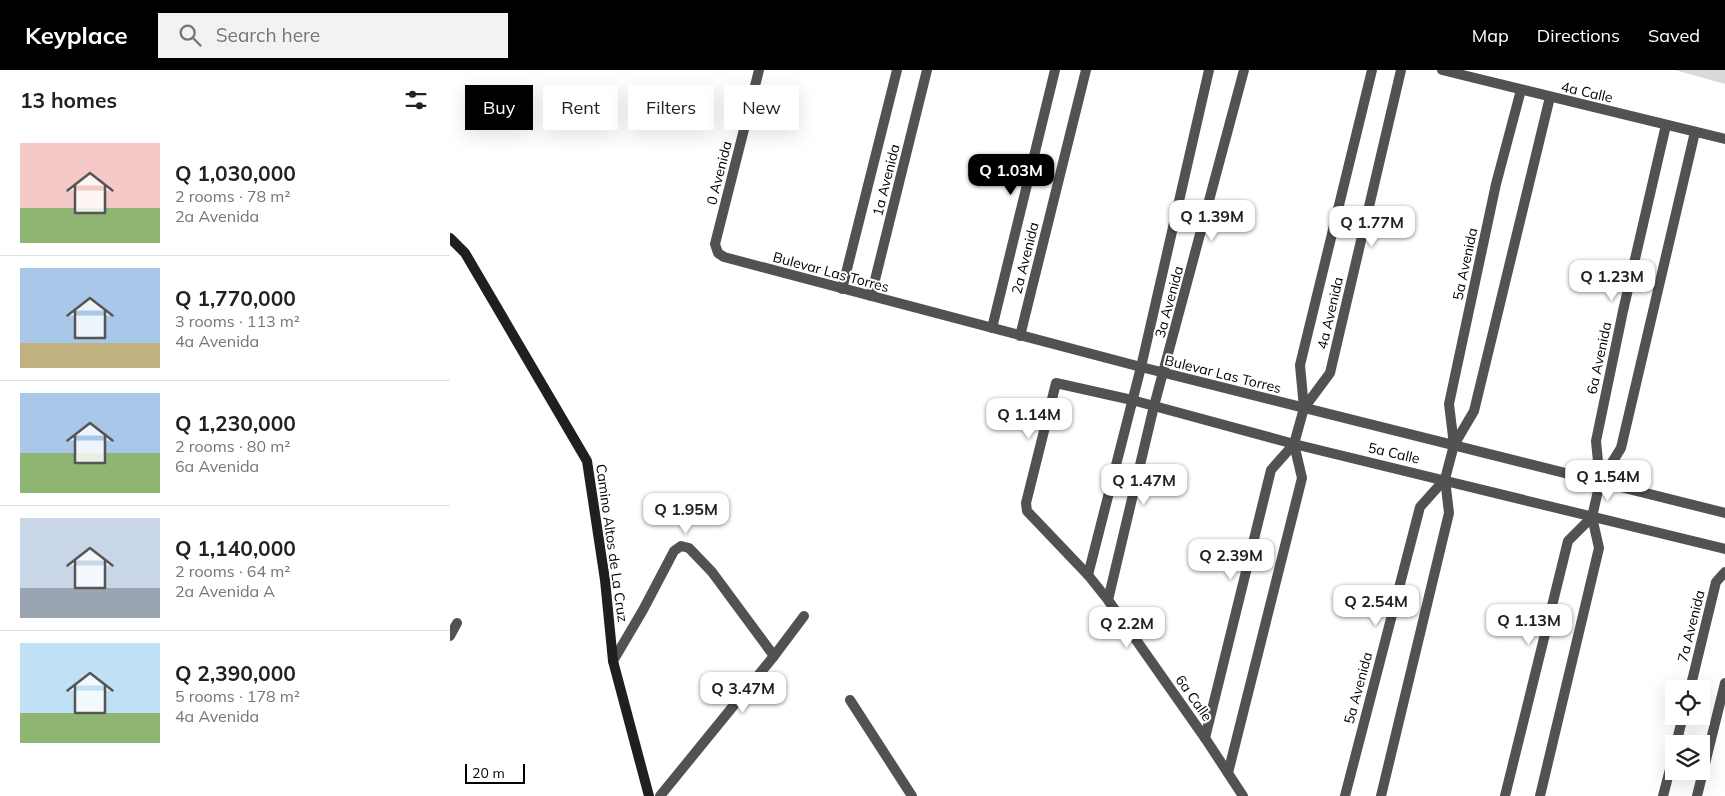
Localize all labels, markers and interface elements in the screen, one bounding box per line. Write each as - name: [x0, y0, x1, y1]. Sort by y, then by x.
- search box: [158, 13, 508, 58]
- text: Keyplace: [25, 20, 128, 50]
- icon: search: [176, 21, 204, 49]
- text: Search here: [216, 23, 320, 47]
- text: Map: [1472, 24, 1509, 47]
- text: Directions: [1537, 24, 1620, 47]
- text: Saved: [1648, 24, 1700, 47]
- street label: 4a Calle: [1559, 77, 1615, 107]
- chip: Buy: [465, 85, 533, 130]
- chip: Rent: [543, 85, 618, 130]
- chip: Filters: [628, 85, 714, 130]
- chip: New: [724, 85, 799, 130]
- icon: filters: [402, 86, 430, 114]
- text: 13 homes: [20, 87, 117, 113]
- street label: 0 Avenida: [702, 139, 736, 207]
- street label: 1a Avenida: [868, 142, 904, 218]
- pin: Q 1.03M: [965, 154, 1057, 196]
- text: Q 1,030,000: [175, 160, 296, 186]
- text: Q 1.03M: [979, 160, 1043, 180]
- icon: home: [60, 163, 120, 223]
- text: 2 rooms · 78 m²: [175, 186, 290, 206]
- pin: Q 1.39M: [1166, 200, 1258, 242]
- text: 2a Avenida: [175, 206, 259, 226]
- text: Q 1.39M: [1180, 206, 1244, 226]
- pin: Q 1.77M: [1326, 206, 1418, 248]
- text: Q 1.77M: [1340, 212, 1404, 232]
- street label: 2a Avenida: [1007, 220, 1043, 296]
- street label: 5a Avenida: [1449, 226, 1481, 302]
- street label: Bulevar Las Torres: [771, 248, 891, 296]
- pin: Q 1.23M: [1566, 260, 1658, 302]
- street label: 3a Avenida: [1151, 264, 1187, 340]
- text: Q 1.23M: [1580, 266, 1644, 286]
- street label: 4a Avenida: [1313, 275, 1347, 351]
- text: Q 1,770,000: [175, 285, 296, 311]
- icon: home: [60, 288, 120, 348]
- text: 3 rooms · 113 m²: [175, 311, 300, 331]
- street label: 6a Avenida: [1583, 320, 1615, 396]
- text: 4a Avenida: [175, 331, 259, 351]
- street label: Bulevar Las Torres: [1163, 351, 1283, 397]
- pin: Q 1.14M: [983, 398, 1075, 440]
- text: Q 1.14M: [997, 404, 1061, 424]
- text: Q 1,230,000: [175, 410, 296, 436]
- icon: home: [60, 413, 120, 473]
- text: 2 rooms · 80 m²: [175, 436, 290, 456]
- street label: 5a Calle: [1366, 438, 1422, 468]
- text: 6a Avenida: [175, 456, 259, 476]
- pin: Q 1.54M: [1562, 460, 1654, 502]
- street label: Camino Altos de La Cruz: [592, 463, 632, 623]
- pin: Q 1.47M: [1098, 464, 1190, 506]
- text: Q 1.54M: [1576, 466, 1640, 486]
- text: Q 1.47M: [1112, 470, 1176, 490]
- pin: Q 1.95M: [640, 492, 732, 535]
- text: Q 1.95M: [654, 499, 718, 519]
- text: Q 1,140,000: [175, 535, 296, 561]
- icon: home: [60, 538, 120, 598]
- pin: Q 2.39M: [1185, 538, 1277, 581]
- text: Q 2.39M: [1199, 545, 1263, 565]
- text: 2 rooms · 64 m²: [175, 561, 290, 581]
- text: 2a Avenida A: [175, 581, 275, 601]
- pin: Q 2.54M: [1330, 584, 1422, 627]
- street label: 7a Avenida: [1673, 588, 1709, 664]
- text: Q 2.54M: [1344, 591, 1408, 611]
- pin: Q 1.13M: [1483, 604, 1575, 646]
- pin: Q 2.2M: [1086, 606, 1168, 649]
- text: Q 1.13M: [1497, 610, 1561, 630]
- text: Q 2.2M: [1100, 613, 1154, 633]
- street label: 5a Avenida: [1340, 650, 1376, 726]
- text: Q 2,390,000: [175, 660, 296, 686]
- icon: home: [60, 663, 120, 723]
- street label: 6a Calle: [1172, 671, 1216, 725]
- pin: Q 3.47M: [697, 672, 789, 714]
- text: Q 3.47M: [711, 678, 775, 698]
- map controls: [1665, 680, 1710, 780]
- button: locate: [1665, 680, 1710, 725]
- text: 5 rooms · 178 m²: [175, 686, 300, 706]
- text: 4a Avenida: [175, 706, 259, 726]
- button: layers: [1665, 735, 1710, 780]
- scale bar: [465, 761, 525, 784]
- text: 20 m: [472, 764, 505, 782]

